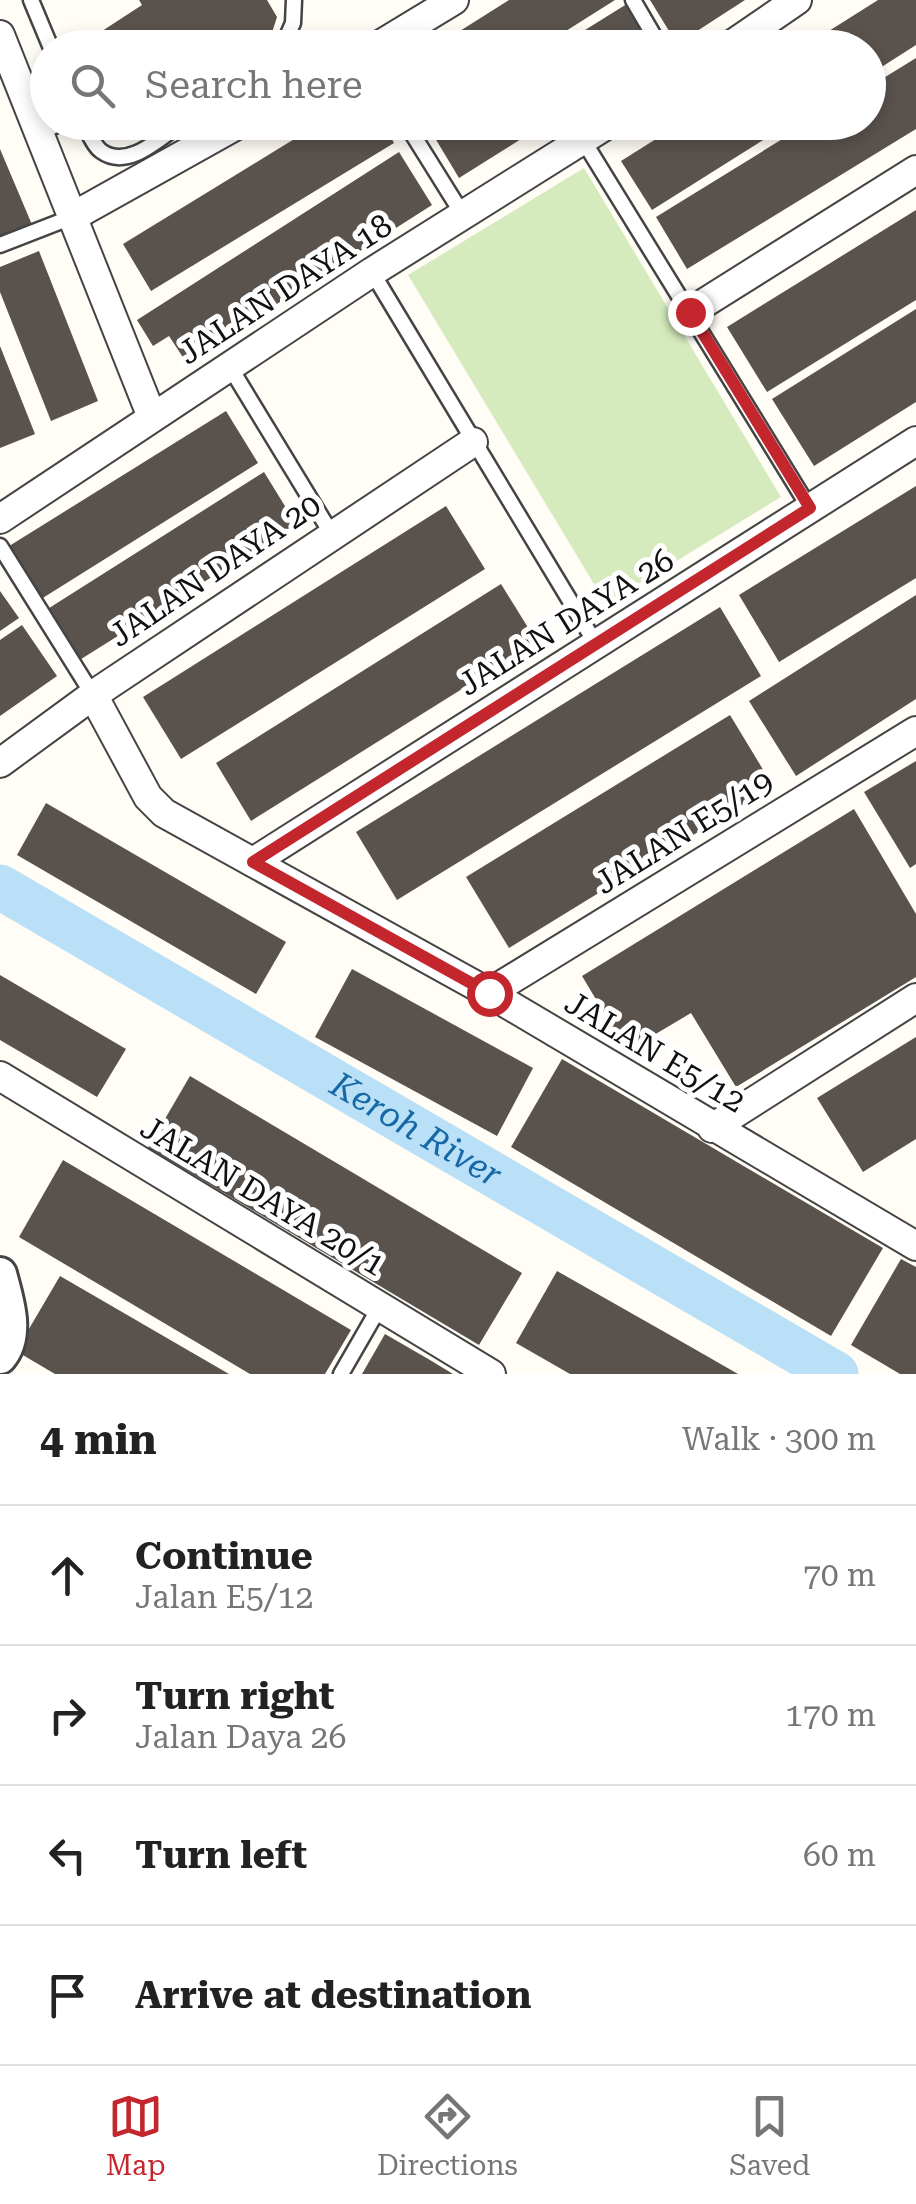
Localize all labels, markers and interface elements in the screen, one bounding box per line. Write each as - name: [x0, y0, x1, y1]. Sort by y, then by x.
- search box: [30, 30, 886, 140]
- icon: search: [65, 58, 120, 113]
- text: Search here: [145, 63, 363, 107]
- street label: JALAN DAYA 18: [171, 206, 399, 372]
- route end: [668, 290, 714, 336]
- street label: JALAN DAYA 20: [102, 485, 328, 655]
- street label: JALAN DAYA 26: [451, 540, 681, 704]
- street label: JALAN E5/19: [588, 762, 780, 902]
- route start: [467, 971, 513, 1017]
- street label: JALAN E5/12: [558, 983, 752, 1121]
- water label: Keroh River: [322, 1064, 509, 1196]
- street label: JALAN DAYA 20/1: [134, 1108, 392, 1284]
- text: 4 min: [40, 1415, 157, 1464]
- text: Walk · 300 m: [682, 1420, 876, 1458]
- text: Continue: [135, 1534, 313, 1578]
- icon: ahead: [40, 1548, 95, 1603]
- text: 70 m: [803, 1556, 876, 1594]
- text: Jalan E5/12: [135, 1578, 313, 1616]
- text: Turn right: [135, 1674, 334, 1718]
- icon: right: [40, 1688, 95, 1743]
- text: 170 m: [785, 1696, 876, 1734]
- text: Jalan Daya 26: [135, 1718, 346, 1756]
- icon: left: [40, 1828, 95, 1883]
- text: Turn left: [135, 1833, 307, 1877]
- text: 60 m: [803, 1836, 876, 1874]
- icon: arrive: [40, 1968, 95, 2023]
- text: Arrive at destination: [135, 1973, 531, 2017]
- tab: Map: [106, 2089, 166, 2182]
- tab: Directions: [377, 2089, 518, 2182]
- tab: Saved: [729, 2089, 810, 2182]

